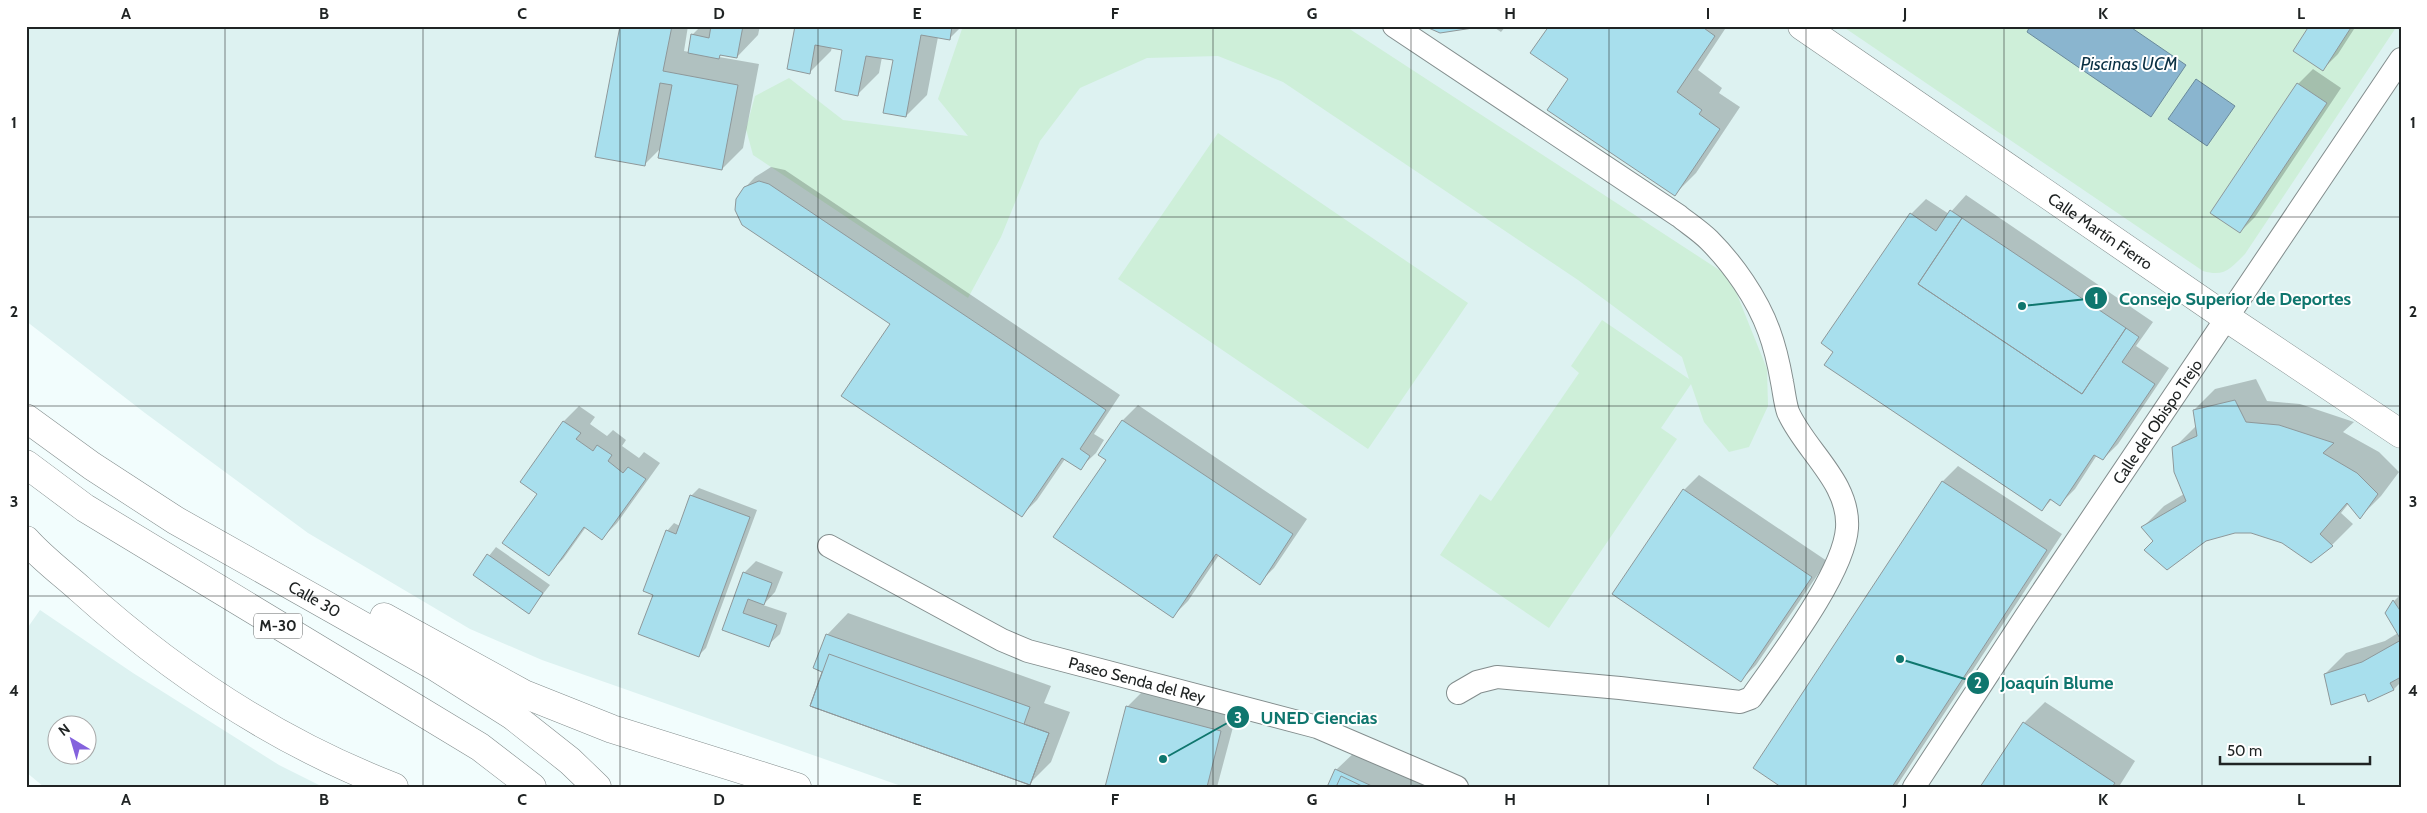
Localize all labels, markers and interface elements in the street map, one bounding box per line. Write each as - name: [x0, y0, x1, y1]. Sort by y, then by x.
- text: A: [121, 4, 131, 23]
- text: B: [319, 4, 329, 23]
- text: C: [517, 4, 527, 23]
- text: D: [713, 4, 725, 23]
- text: E: [912, 4, 922, 23]
- text: F: [1111, 4, 1120, 23]
- text: G: [1307, 4, 1317, 23]
- text: H: [1504, 4, 1516, 23]
- text: I: [1706, 4, 1710, 23]
- text: J: [1902, 4, 1907, 23]
- text: K: [2098, 4, 2108, 23]
- text: L: [2297, 4, 2305, 23]
- water label: Piscinas UCM: [2080, 53, 2178, 75]
- text: 1: [11, 113, 17, 132]
- text: 1: [2410, 113, 2416, 132]
- street label: Calle Martín Fierro: [2045, 188, 2156, 274]
- callout: Consejo Superior de Deportes: [2084, 282, 2361, 315]
- text: Consejo Superior de Deportes: [2119, 288, 2351, 310]
- text: 1: [2093, 290, 2099, 308]
- text: 2: [10, 302, 18, 321]
- text: 2: [2409, 302, 2417, 321]
- street label: Calle del Obispo Trejo: [2108, 355, 2206, 487]
- text: 3: [10, 492, 18, 511]
- text: 3: [2409, 492, 2417, 511]
- street label: Calle 30: [285, 577, 344, 621]
- road number: M-30: [254, 614, 302, 638]
- street label: Paseo Senda del Rey: [1067, 653, 1208, 707]
- callout: Joaquín Blume: [1966, 667, 2124, 700]
- text: Joaquín Blume: [1999, 672, 2114, 694]
- text: 2: [1974, 674, 1982, 692]
- text: 4: [9, 681, 19, 700]
- text: 4: [2408, 681, 2418, 700]
- callout: UNED Ciencias: [1226, 701, 1388, 734]
- text: UNED Ciencias: [1261, 707, 1378, 729]
- text: 3: [1234, 709, 1242, 727]
- north arrow: [48, 716, 98, 766]
- text: N: [55, 720, 73, 740]
- scale bar: [2220, 733, 2370, 765]
- text: 50 m: [2227, 742, 2262, 760]
- text: A: [121, 790, 131, 809]
- text: B: [319, 790, 329, 809]
- text: C: [517, 790, 527, 809]
- text: D: [713, 790, 725, 809]
- text: E: [912, 790, 922, 809]
- text: F: [1111, 790, 1120, 809]
- text: G: [1307, 790, 1317, 809]
- text: H: [1504, 790, 1516, 809]
- text: I: [1706, 790, 1710, 809]
- text: J: [1902, 790, 1907, 809]
- text: K: [2098, 790, 2108, 809]
- text: L: [2297, 790, 2305, 809]

